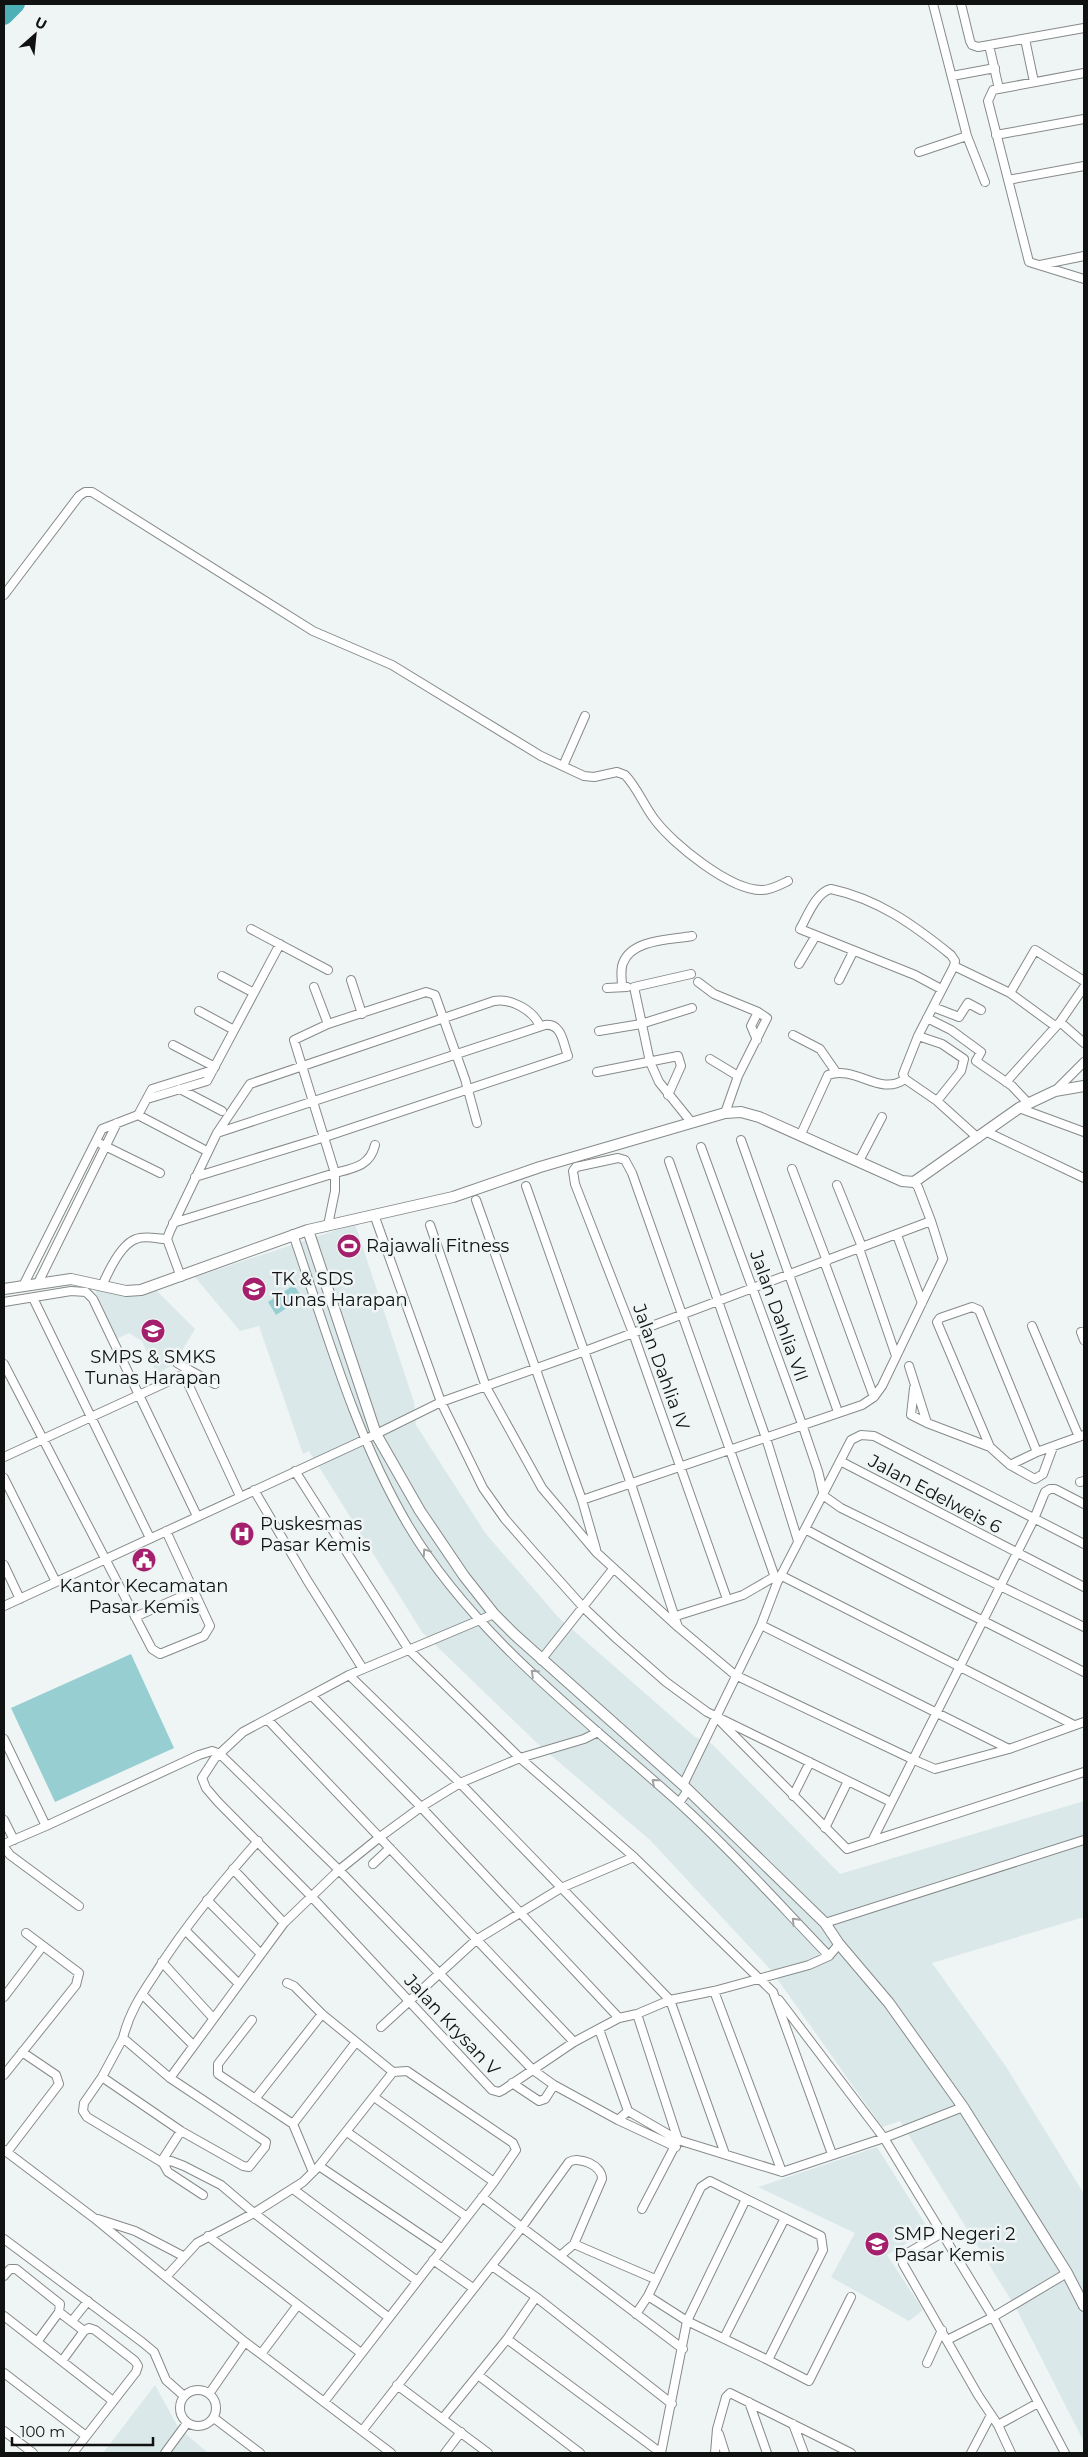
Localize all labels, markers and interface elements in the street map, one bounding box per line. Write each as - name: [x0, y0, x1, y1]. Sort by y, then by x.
- north arrow: [10, 10, 60, 60]
- text: U: [32, 13, 50, 34]
- sports icon: Rajawali Fitness: [336, 1233, 362, 1259]
- place label: Rajawali Fitness: [366, 1235, 510, 1257]
- street label: Jalan Dahlia VII: [745, 1247, 813, 1385]
- place label: TK & SDS Tunas Harapan: [272, 1268, 408, 1311]
- school or university icon: TK & SDS Tunas Harapan: [241, 1276, 267, 1302]
- street label: Jalan Dahlia IV: [628, 1300, 694, 1433]
- school or university icon: SMPS & SMKS Tunas Harapan: [140, 1318, 166, 1344]
- place label: SMPS & SMKS Tunas Harapan: [85, 1346, 221, 1389]
- street label: Jalan Edelweis 6: [864, 1449, 1005, 1538]
- place label: Puskesmas Pasar Kemis: [260, 1513, 371, 1556]
- hospital icon: Puskesmas Pasar Kemis: [229, 1521, 255, 1547]
- public building icon: Kantor Kecamatan Pasar Kemis: [131, 1547, 157, 1573]
- one-way arrow: [423, 1548, 432, 1557]
- place label: Kantor Kecamatan Pasar Kemis: [60, 1575, 228, 1618]
- one-way arrow: [531, 1670, 540, 1679]
- one-way arrow: [651, 1778, 660, 1787]
- one-way arrow: [792, 1917, 801, 1926]
- street label: Jalan Krysan V: [399, 1969, 505, 2080]
- place label: SMP Negeri 2 Pasar Kemis: [894, 2223, 1015, 2266]
- school or university icon: SMP Negeri 2 Pasar Kemis: [864, 2231, 890, 2257]
- scale bar: [12, 2414, 154, 2446]
- text: 100 m: [20, 2422, 65, 2441]

